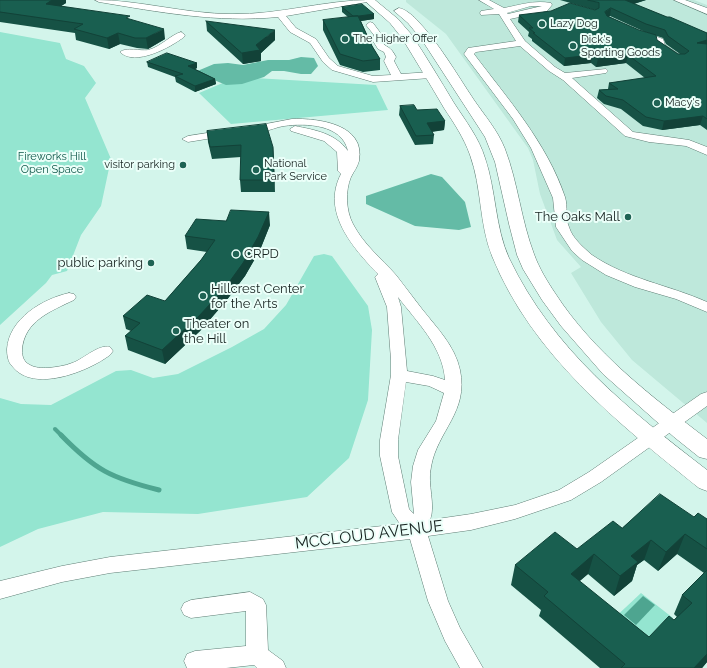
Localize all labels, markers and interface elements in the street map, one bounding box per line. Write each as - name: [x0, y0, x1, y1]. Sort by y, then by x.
- place label: Lazy Dog: [550, 17, 598, 31]
- marker: Lazy Dog: [537, 19, 547, 29]
- place label: The Higher Offer: [353, 32, 437, 46]
- place label: Dick's Sporting Goods: [581, 33, 660, 59]
- marker: The Higher Offer: [340, 34, 350, 44]
- marker: Dick's Sporting Goods: [568, 41, 578, 51]
- place label: Macy's: [665, 96, 700, 110]
- marker: Macy's: [652, 98, 662, 108]
- park label: Fireworks Hill Open Space: [18, 150, 86, 176]
- place label: National Park Service: [264, 157, 327, 183]
- place label: visitor parking: [104, 158, 175, 172]
- marker: visitor parking: [178, 160, 188, 170]
- marker: National Park Service: [251, 165, 261, 175]
- place label: The Oaks Mall: [535, 209, 620, 225]
- marker: The Oaks Mall: [623, 212, 633, 222]
- place label: CRPD: [244, 246, 279, 262]
- marker: CRPD: [231, 249, 241, 259]
- place label: public parking: [57, 255, 143, 271]
- marker: public parking: [146, 258, 156, 268]
- place label: Hillcrest Center for the Arts: [211, 281, 304, 312]
- marker: Hillcrest Center for the Arts: [198, 291, 208, 301]
- place label: Theater on the Hill: [184, 316, 249, 347]
- marker: Theater on the Hill: [171, 326, 181, 336]
- street label: MCCLOUD AVENUE: [294, 516, 444, 554]

